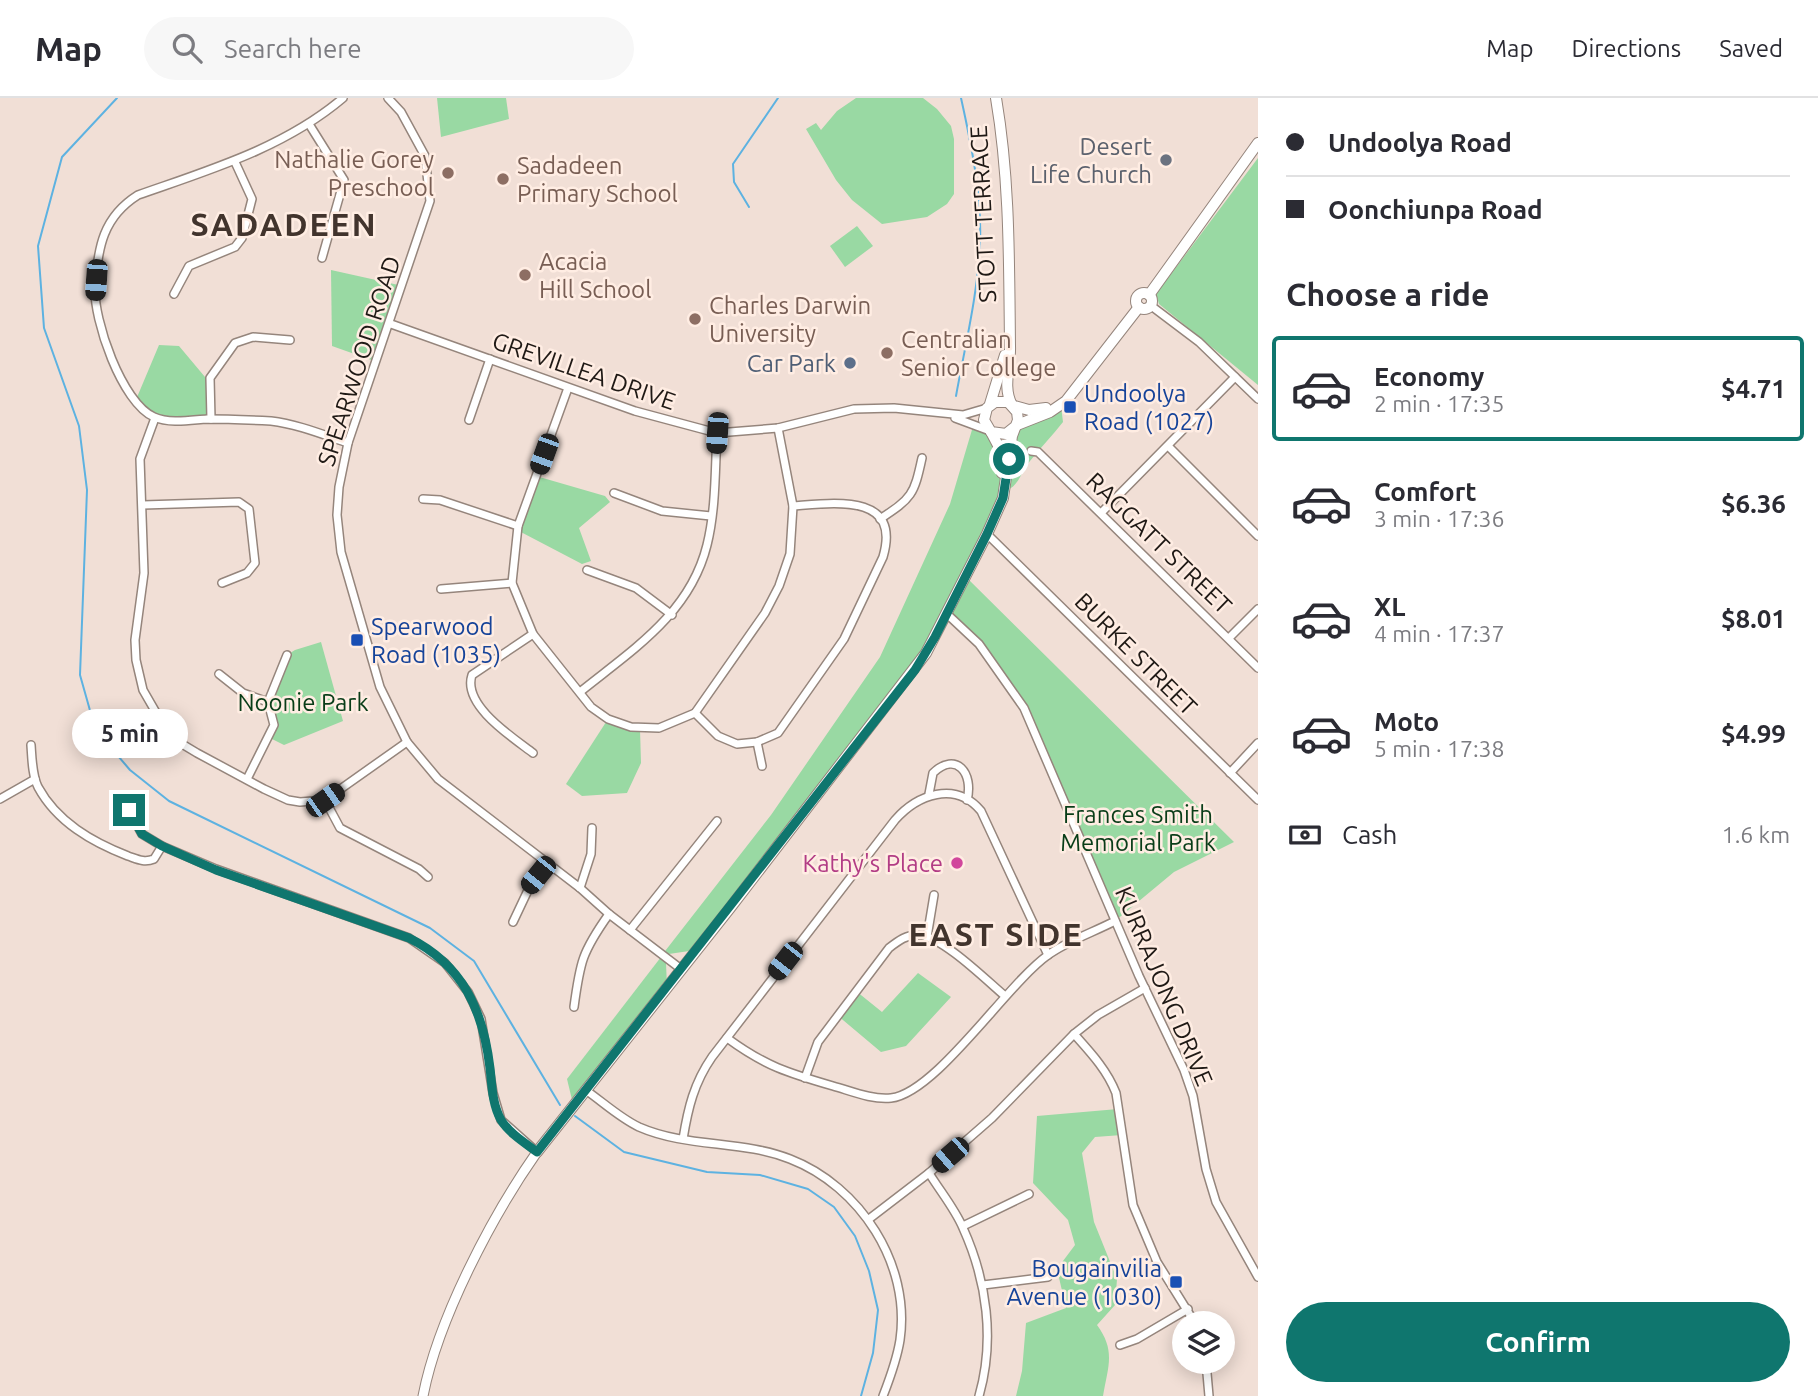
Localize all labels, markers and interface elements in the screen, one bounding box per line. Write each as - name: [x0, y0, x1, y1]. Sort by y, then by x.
- search box: [144, 17, 634, 80]
- icon: search: [168, 29, 206, 67]
- text: Map: [35, 30, 102, 67]
- text: Search here: [224, 34, 362, 63]
- text: Map: [1486, 35, 1533, 62]
- text: Directions: [1571, 35, 1681, 62]
- text: Saved: [1719, 35, 1783, 62]
- street label: STOTT TERRACE: [965, 125, 1001, 303]
- text: Undoolya Road: [1328, 128, 1512, 157]
- place label: Desert Life Church: [1030, 133, 1153, 188]
- place label: Nathalie Gorey Preschool: [274, 146, 434, 201]
- place label: Sadadeen Primary School: [517, 152, 678, 207]
- marker: Desert Life Church: [1158, 152, 1174, 168]
- marker: Nathalie Gorey Preschool: [440, 165, 456, 181]
- marker: Sadadeen Primary School: [495, 171, 511, 187]
- text: Oonchiunpa Road: [1328, 195, 1543, 224]
- district label: SADADEEN: [190, 206, 378, 242]
- place label: Acacia Hill School: [539, 248, 651, 303]
- street label: SPEARWOOD ROAD: [312, 253, 406, 469]
- car: [85, 258, 108, 302]
- marker: Acacia Hill School: [517, 267, 533, 283]
- text: Choose a ride: [1286, 276, 1489, 312]
- place label: Charles Darwin University: [709, 292, 871, 347]
- marker: Charles Darwin University: [687, 311, 703, 327]
- place label: Centralian Senior College: [901, 326, 1057, 381]
- street label: GREVILLEA DRIVE: [489, 327, 679, 415]
- marker: Centralian Senior College: [879, 345, 895, 361]
- place label: Car Park: [747, 350, 836, 377]
- marker: Car Park: [842, 355, 858, 371]
- icon: car: [1290, 357, 1353, 420]
- text: Economy: [1374, 362, 1484, 391]
- text: $4.71: [1721, 374, 1786, 403]
- place label: Undoolya Road (1027): [1084, 380, 1214, 435]
- text: 2 min · 17:35: [1374, 391, 1505, 416]
- marker: Undoolya Road (1027): [1062, 399, 1078, 415]
- car: [706, 411, 729, 455]
- car: [527, 431, 562, 477]
- route start: [993, 443, 1025, 475]
- street label: RAGGATT STREET: [1081, 467, 1237, 619]
- icon: car: [1290, 472, 1353, 535]
- text: Comfort: [1374, 477, 1477, 506]
- text: $6.36: [1721, 489, 1786, 518]
- text: 3 min · 17:36: [1374, 506, 1505, 531]
- street label: BURKE STREET: [1069, 587, 1203, 721]
- icon: car: [1290, 587, 1353, 650]
- text: XL: [1374, 592, 1405, 621]
- text: $8.01: [1721, 604, 1786, 633]
- place label: Spearwood Road (1035): [371, 613, 501, 668]
- text: 4 min · 17:37: [1374, 621, 1505, 646]
- marker: Spearwood Road (1035): [349, 632, 365, 648]
- park label: Noonie Park: [237, 689, 369, 716]
- icon: car: [1290, 702, 1353, 765]
- text: Moto: [1374, 707, 1439, 736]
- callout: 5 min: [71, 708, 187, 758]
- text: $4.99: [1721, 719, 1786, 748]
- text: 5 min: [101, 721, 159, 746]
- text: 5 min · 17:38: [1374, 736, 1505, 761]
- car: [302, 779, 349, 821]
- route end: [113, 794, 145, 826]
- park label: Frances Smith Memorial Park: [1060, 801, 1216, 856]
- icon: cash: [1286, 816, 1324, 854]
- text: Cash: [1342, 820, 1397, 849]
- text: 1.6 km: [1722, 822, 1790, 847]
- place label: Kathy's Place: [803, 850, 943, 877]
- car: [517, 852, 560, 898]
- marker: Kathy's Place: [949, 855, 965, 871]
- street label: KURRAJONG DRIVE: [1110, 882, 1218, 1090]
- district label: EAST SIDE: [909, 916, 1083, 952]
- car: [764, 938, 807, 984]
- car: [928, 1133, 973, 1177]
- place label: Bougainvilia Avenue (1030): [1006, 1255, 1162, 1310]
- marker: Bougainvilia Avenue (1030): [1168, 1274, 1184, 1290]
- button: Confirm: [1286, 1302, 1790, 1382]
- map controls: [1172, 1311, 1235, 1374]
- button: layers: [1172, 1311, 1235, 1374]

